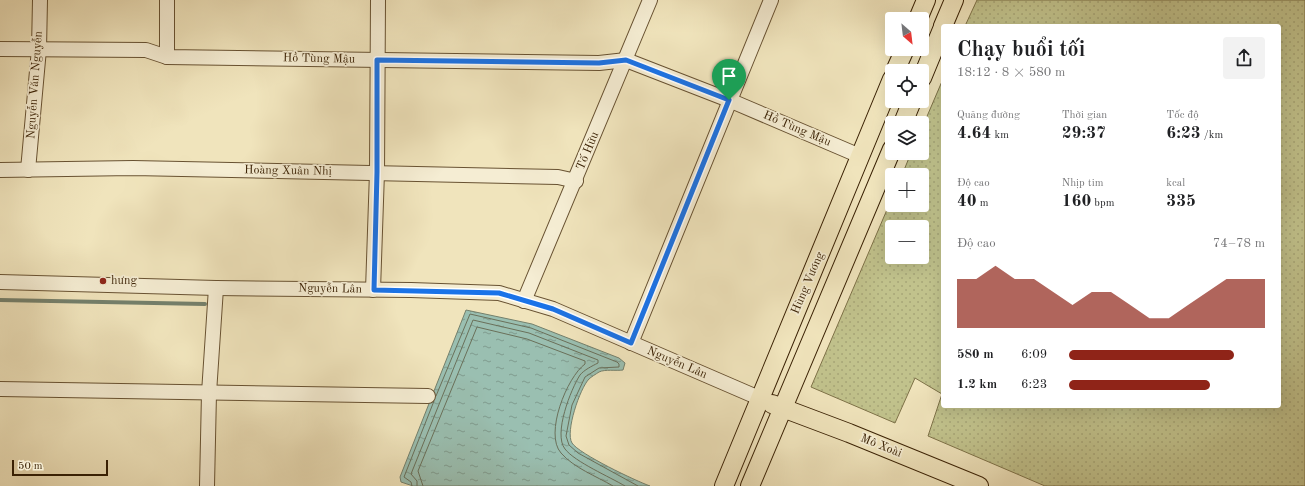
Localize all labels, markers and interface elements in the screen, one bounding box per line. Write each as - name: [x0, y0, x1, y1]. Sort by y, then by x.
- north arrow: [885, 12, 929, 56]
- map controls: [885, 12, 929, 264]
- street label: Nguyễn Văn Nguyễn: [24, 30, 45, 139]
- button: share: [1223, 37, 1265, 79]
- text: Chạy buổi tối: [957, 39, 1085, 61]
- street label: Hồ Tùng Mậu: [283, 50, 356, 66]
- pin: [712, 59, 746, 100]
- button: locate: [885, 64, 929, 108]
- icon: arrive: [718, 65, 740, 87]
- text: 18:12 · 8 × 580 m: [957, 66, 1065, 79]
- street label: Hồ Tùng Mậu: [761, 107, 834, 149]
- text: Quãng đường: [957, 110, 1020, 121]
- text: Thời gian: [1062, 110, 1107, 121]
- text: Tốc độ: [1166, 110, 1199, 121]
- button: layers: [885, 116, 929, 160]
- text: 4.64: [957, 125, 991, 142]
- text: 29:37: [1062, 125, 1106, 142]
- text: 6:23: [1166, 125, 1201, 142]
- street label: Tố Hữu: [574, 129, 602, 172]
- text: km: [991, 130, 1009, 141]
- text: /km: [1201, 130, 1223, 141]
- street label: Hoàng Xuân Nhị: [244, 164, 332, 178]
- button: +: [885, 168, 929, 212]
- text: Độ cao: [957, 178, 990, 189]
- text: Nhịp tim: [1062, 178, 1103, 189]
- text: kcal: [1166, 178, 1185, 189]
- text: 40: [957, 193, 977, 210]
- text: 160: [1062, 193, 1091, 210]
- text: 335: [1166, 193, 1196, 210]
- text: m: [977, 198, 989, 209]
- text: bpm: [1091, 198, 1114, 209]
- button: −: [885, 220, 929, 264]
- text: Độ cao: [957, 237, 996, 250]
- text: 74–78 m: [1213, 237, 1265, 250]
- street label: Hùng Vương: [790, 250, 827, 316]
- place label: hưng: [111, 275, 137, 287]
- marker: hưng: [98, 276, 108, 286]
- street label: Nguyễn Lân: [298, 281, 363, 296]
- street label: Nguyễn Lân: [645, 344, 710, 381]
- text: 580 m: [957, 348, 994, 361]
- text: 6:09: [1021, 348, 1047, 361]
- text: 1.2 km: [957, 378, 997, 391]
- text: 6:23: [1021, 378, 1047, 391]
- street label: Mô Xoài: [859, 432, 903, 460]
- scale bar: [12, 458, 108, 477]
- text: 50 m: [18, 461, 43, 472]

